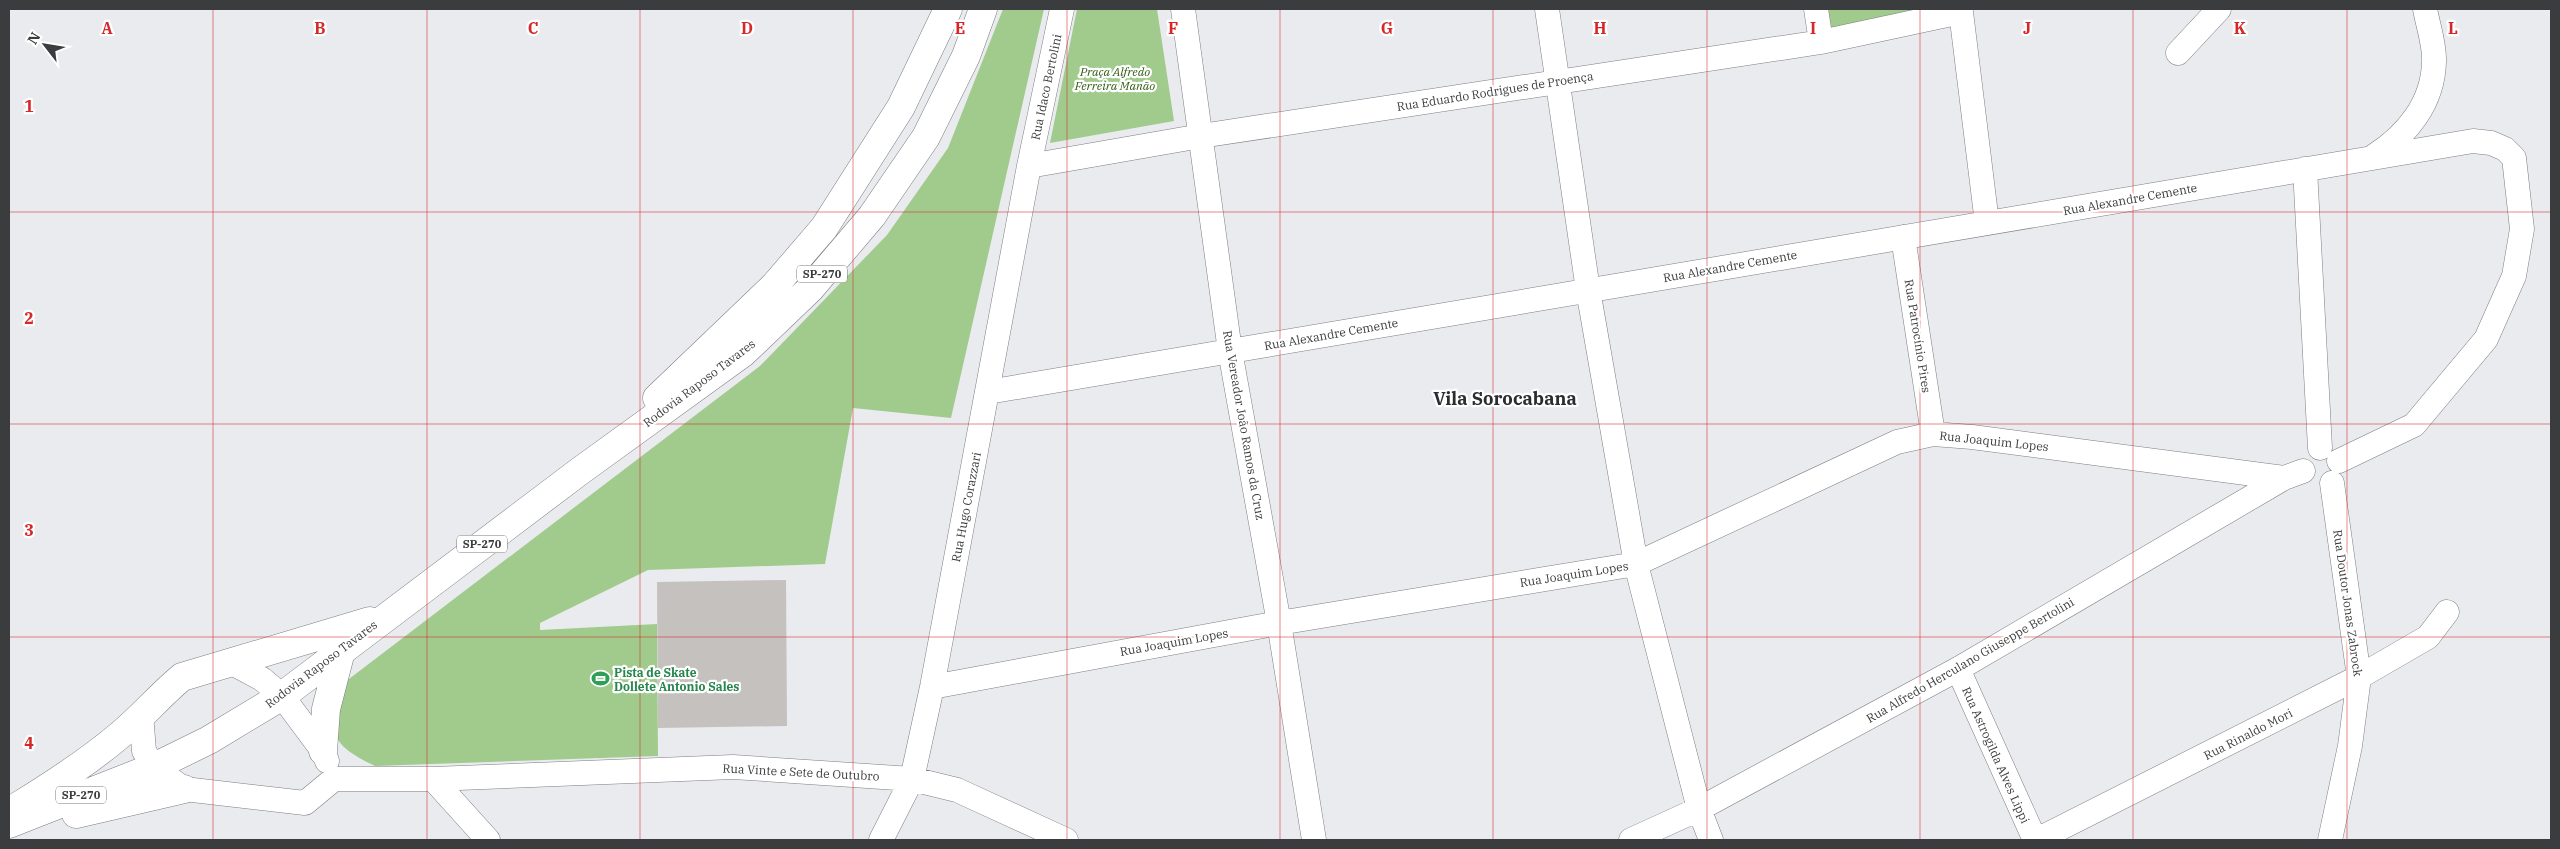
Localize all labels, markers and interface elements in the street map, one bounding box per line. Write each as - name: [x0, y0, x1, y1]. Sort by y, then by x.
- text: A: [101, 18, 113, 38]
- text: B: [314, 18, 326, 38]
- text: C: [528, 18, 538, 38]
- text: D: [741, 18, 753, 38]
- text: E: [955, 18, 965, 38]
- text: F: [1168, 18, 1178, 38]
- text: G: [1381, 18, 1393, 38]
- text: H: [1594, 18, 1607, 38]
- text: I: [1810, 18, 1816, 38]
- text: J: [2023, 18, 2031, 38]
- text: K: [2234, 18, 2247, 38]
- text: L: [2448, 18, 2458, 38]
- north arrow: [20, 20, 70, 70]
- text: N: [23, 29, 44, 48]
- street label: Rua Idaco Bertolini: [1027, 32, 1065, 141]
- park label: Praça Alfredo Ferreira Manão: [1074, 64, 1155, 93]
- street label: Rua Eduardo Rodrigues de Proença: [1396, 68, 1595, 114]
- text: 1: [24, 96, 34, 116]
- street label: Rua Alexandre Cemente: [2062, 180, 2198, 218]
- street label: Rua Alexandre Cemente: [1662, 247, 1798, 285]
- road number: SP-270: [797, 266, 847, 282]
- street label: Rua Patrocínio Pires: [1902, 278, 1934, 394]
- text: 2: [24, 308, 34, 328]
- street label: Rua Alexandre Cemente: [1263, 315, 1399, 353]
- street label: Rua Vereador João Ramos da Cruz: [1220, 329, 1268, 521]
- street label: Rodovia Raposo Tavares: [640, 336, 758, 430]
- district label: Vila Sorocabana: [1433, 387, 1577, 410]
- street label: Rua Joaquim Lopes: [1939, 428, 2050, 454]
- street label: Rua Hugo Corazzari: [948, 450, 984, 563]
- text: 3: [24, 520, 34, 540]
- street label: Rua Doutor Jonas Zabrock: [2330, 529, 2366, 677]
- road number: SP-270: [457, 536, 507, 552]
- street label: Rua Joaquim Lopes: [1519, 558, 1630, 590]
- street label: Rua Alfredo Herculano Giuseppe Bertolini: [1863, 594, 2077, 726]
- street label: Rodovia Raposo Tavares: [262, 617, 380, 711]
- street label: Rua Joaquim Lopes: [1119, 625, 1230, 659]
- place label: Pista de Skate Dollete Antonio Sales: [614, 665, 739, 694]
- sports icon: Pista de Skate Dollete Antonio Sales: [590, 669, 610, 689]
- street label: Rua Astrogilda Alves Lippi: [1959, 684, 2033, 826]
- street label: Rua Rinaldo Mori: [2201, 705, 2295, 763]
- text: 4: [24, 733, 34, 753]
- street label: Rua Vinte e Sete de Outubro: [722, 760, 880, 784]
- road number: SP-270: [56, 786, 106, 804]

